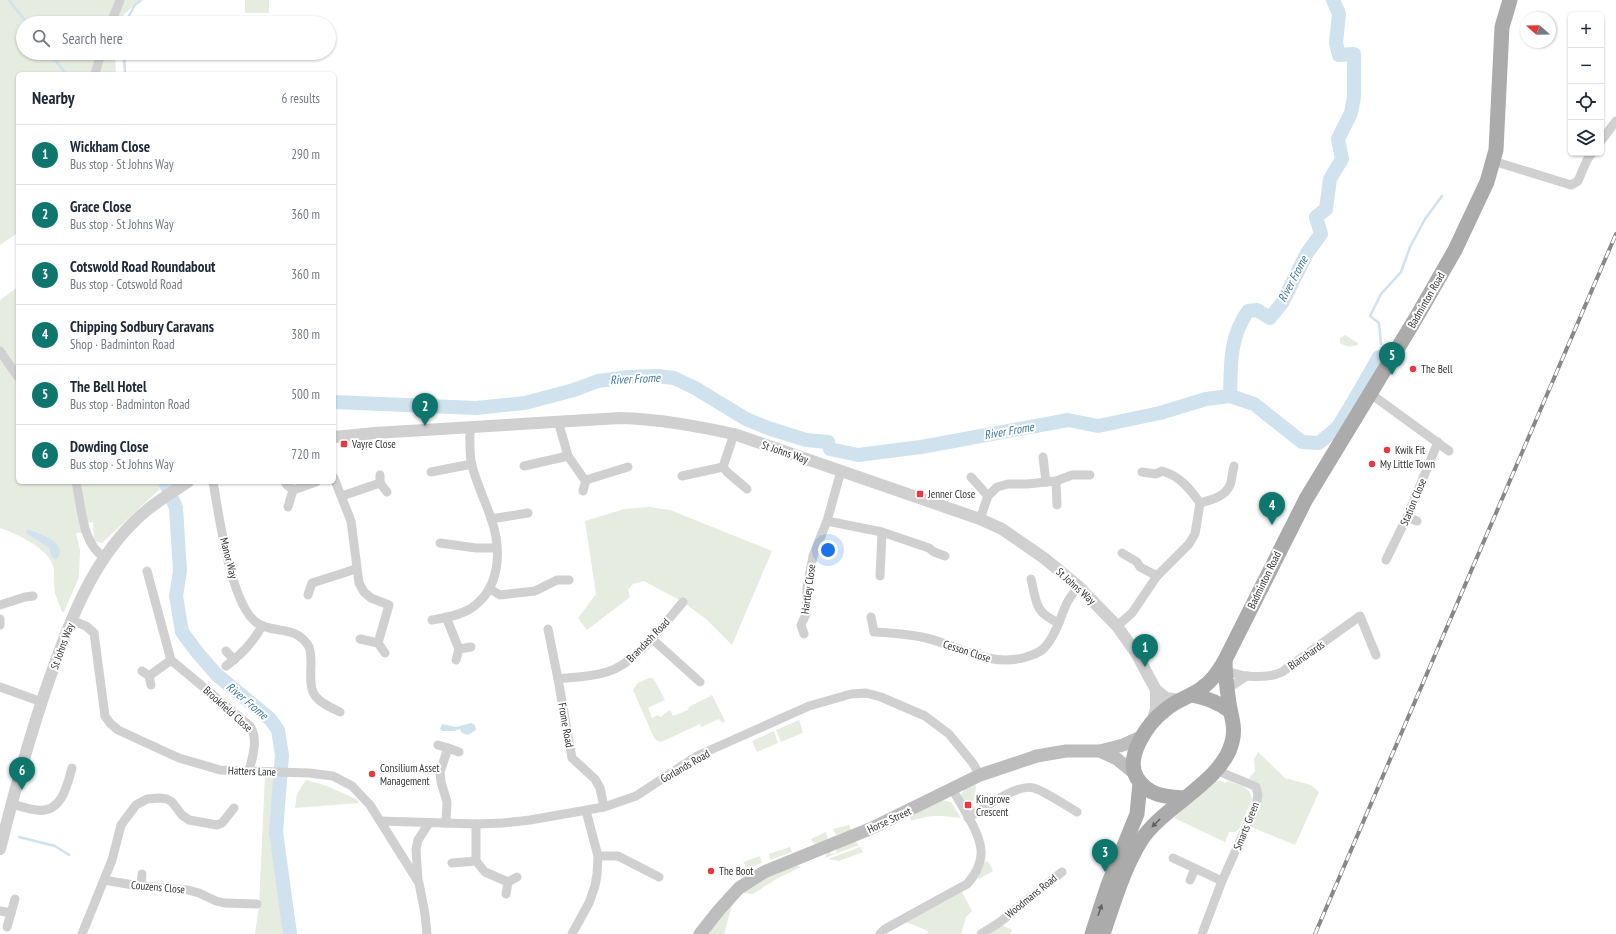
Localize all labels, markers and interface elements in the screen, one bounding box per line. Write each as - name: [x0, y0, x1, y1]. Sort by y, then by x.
- north arrow: [1520, 12, 1556, 48]
- map controls: [1568, 12, 1604, 156]
- button: +: [1568, 12, 1604, 48]
- search box: [16, 16, 336, 60]
- icon: search: [30, 27, 52, 49]
- text: Search here: [62, 29, 123, 48]
- button: −: [1568, 48, 1604, 84]
- button: locate: [1568, 84, 1604, 120]
- text: Nearby: [32, 87, 75, 109]
- text: 6 results: [281, 90, 320, 107]
- button: layers: [1568, 120, 1604, 156]
- text: Wickham Close: [70, 137, 150, 156]
- text: 1: [42, 146, 48, 163]
- text: 290 m: [291, 146, 320, 163]
- text: Bus stop · St Johns Way: [70, 156, 174, 173]
- text: Grace Close: [70, 197, 131, 216]
- text: 2: [42, 206, 48, 223]
- text: 360 m: [291, 206, 320, 223]
- text: Bus stop · St Johns Way: [70, 216, 174, 233]
- water label: River Frome: [1274, 252, 1311, 304]
- text: Cotswold Road Roundabout: [70, 257, 215, 276]
- text: 3: [42, 266, 48, 283]
- text: 360 m: [291, 266, 320, 283]
- street label: Badminton Road: [1404, 269, 1448, 330]
- text: Bus stop · Cotswold Road: [70, 276, 182, 293]
- text: Chipping Sodbury Caravans: [70, 317, 214, 336]
- text: 4: [42, 326, 48, 343]
- text: 380 m: [291, 326, 320, 343]
- text: Shop · Badminton Road: [70, 336, 175, 353]
- pin: 5: [1379, 342, 1405, 375]
- place label: The Bell: [1421, 362, 1453, 376]
- marker: The Bell: [1408, 364, 1418, 374]
- water label: River Frome: [610, 370, 661, 387]
- text: The Bell Hotel: [70, 377, 147, 396]
- text: 5: [42, 386, 48, 403]
- text: 500 m: [291, 386, 320, 403]
- pin: 2: [412, 393, 438, 426]
- text: Bus stop · Badminton Road: [70, 396, 190, 413]
- water label: River Frome: [983, 419, 1036, 442]
- text: Dowding Close: [70, 437, 149, 456]
- place label: Vayre Close: [351, 437, 396, 451]
- street label: St Johns Way: [760, 437, 811, 467]
- marker: Vayre Close: [339, 439, 349, 449]
- place label: Kwik Fit: [1395, 443, 1425, 457]
- marker: Kwik Fit: [1382, 445, 1392, 455]
- text: 6: [42, 446, 48, 463]
- text: 720 m: [291, 446, 320, 463]
- text: Bus stop · St Johns Way: [70, 456, 174, 473]
- place label: My Little Town: [1380, 457, 1435, 471]
- marker: My Little Town: [1367, 459, 1377, 469]
- street label: Station Close: [1397, 476, 1429, 528]
- place label: Jenner Close: [927, 487, 976, 501]
- marker: Jenner Close: [915, 489, 925, 499]
- pin: 4: [1259, 492, 1285, 525]
- street label: Manor Way: [217, 536, 241, 581]
- your location: [818, 540, 838, 560]
- street label: Badminton Road: [1244, 549, 1284, 611]
- street label: Hartley Close: [798, 563, 818, 615]
- street label: St Johns Way: [1053, 565, 1099, 608]
- street label: Brandash Road: [623, 615, 673, 665]
- street label: St Johns Way: [47, 620, 77, 671]
- pin: 1: [1132, 634, 1158, 667]
- street label: Cesson Close: [941, 637, 993, 665]
- street label: Blanchards: [1285, 637, 1327, 673]
- water label: River Frome: [223, 679, 272, 723]
- street label: Brookfield Close: [200, 683, 256, 735]
- street label: Frome Road: [555, 702, 577, 749]
- street label: Gorlands Road: [658, 746, 712, 786]
- pin: 6: [9, 757, 35, 790]
- place label: Consilium Asset Management: [380, 761, 440, 788]
- street label: Hatters Lane: [228, 763, 277, 779]
- marker: Consilium Asset Management: [367, 769, 377, 779]
- place label: Kingrove Crescent: [976, 792, 1010, 819]
- marker: Kingrove Crescent: [963, 800, 973, 810]
- street label: Smarts Green: [1230, 800, 1262, 852]
- street label: Horse Street: [865, 804, 913, 836]
- one-way arrow: [1151, 819, 1161, 828]
- pin: 3: [1092, 839, 1118, 872]
- place label: The Boot: [719, 864, 753, 878]
- marker: The Boot: [706, 866, 716, 876]
- street label: Woodmans Road: [1002, 871, 1060, 921]
- street label: Couzens Close: [130, 878, 186, 896]
- one-way arrow: [1097, 903, 1103, 915]

